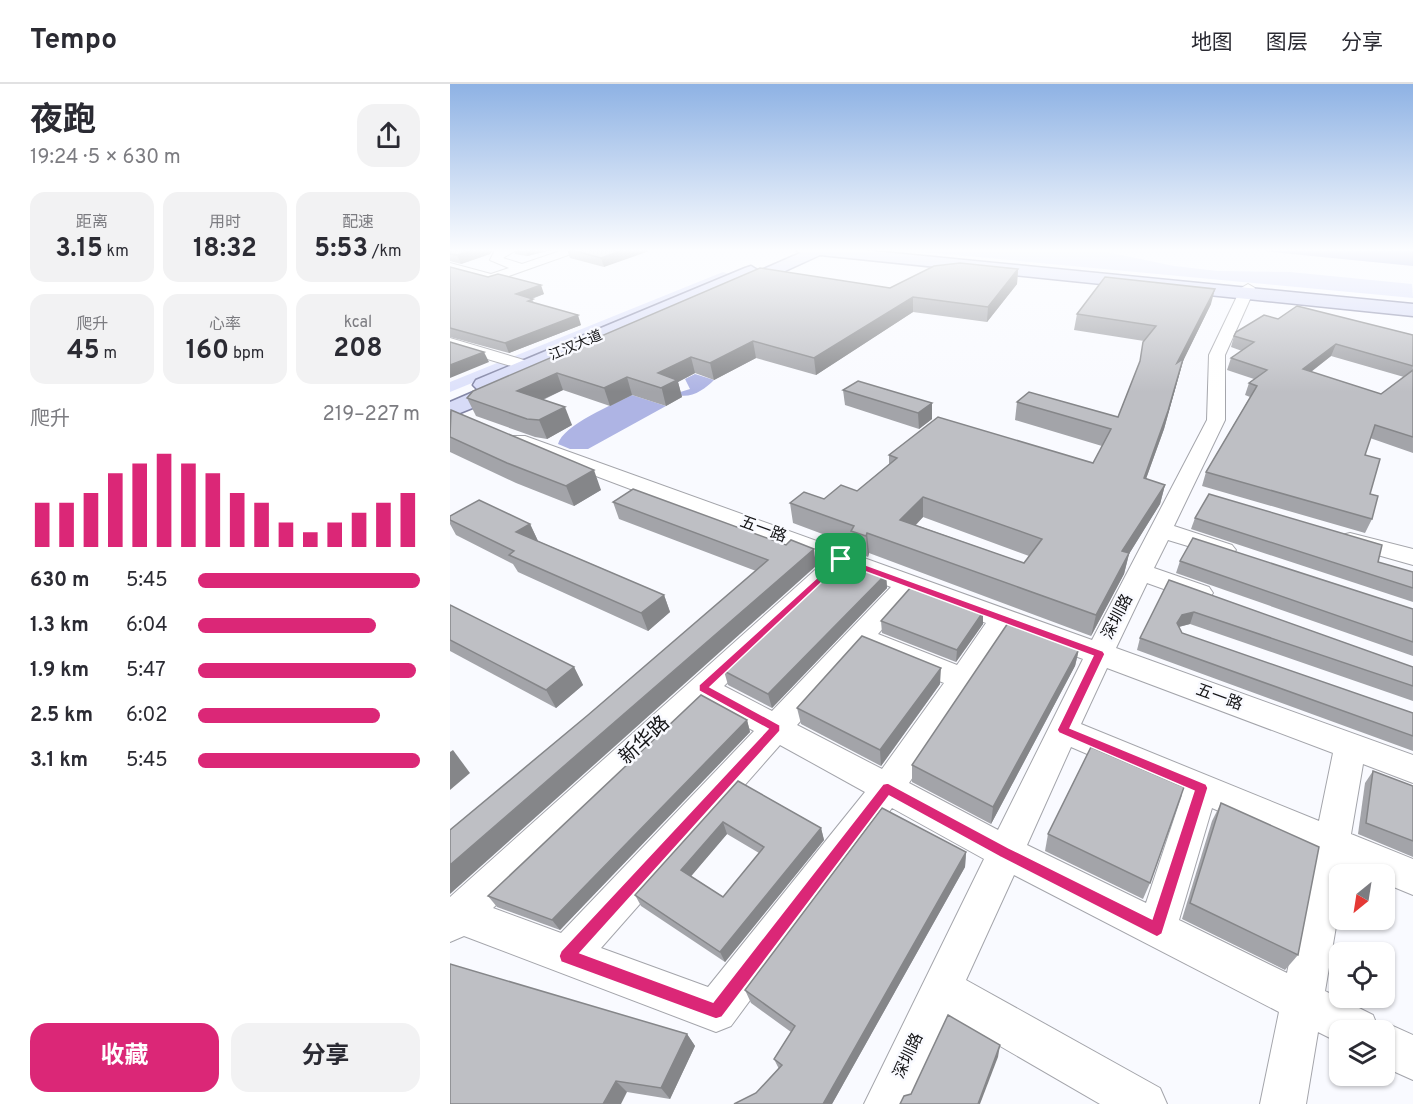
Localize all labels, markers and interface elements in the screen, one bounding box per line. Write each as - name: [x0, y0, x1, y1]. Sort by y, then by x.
- text: Tempo: [30, 23, 117, 59]
- text: 地图: [1191, 30, 1233, 57]
- text: 图层: [1266, 30, 1308, 57]
- text: 分享: [1341, 30, 1383, 57]
- text: 夜跑: [30, 101, 96, 143]
- button: share: [357, 104, 420, 167]
- text: 19:24 · 5 × 630 m: [30, 145, 181, 171]
- text: 距离: [76, 213, 108, 233]
- text: 用时: [209, 213, 241, 233]
- text: 配速: [342, 213, 374, 233]
- text: 3.15: [55, 233, 103, 266]
- text: 18:32: [193, 233, 257, 266]
- text: 5:53: [314, 233, 368, 266]
- text: km: [103, 242, 129, 262]
- text: /km: [368, 242, 402, 262]
- text: kcal: [344, 313, 372, 333]
- text: 爬升: [76, 315, 108, 335]
- text: 心率: [209, 315, 241, 335]
- street label: 江汉大道: [547, 327, 605, 365]
- text: 208: [333, 333, 383, 366]
- text: 45: [67, 335, 100, 368]
- text: 160: [186, 335, 229, 368]
- text: m: [100, 344, 117, 364]
- text: bpm: [229, 344, 264, 364]
- text: 219–227 m: [323, 402, 420, 428]
- text: 爬升: [30, 407, 70, 433]
- street label: 五一路: [737, 512, 789, 548]
- pin: [815, 533, 866, 584]
- icon: arrive: [824, 542, 857, 575]
- text: 630 m: [30, 568, 90, 594]
- text: 5:45: [126, 568, 168, 594]
- street label: 深圳路: [1098, 591, 1138, 643]
- text: 1.3 km: [30, 613, 89, 639]
- text: 6:04: [126, 613, 168, 639]
- text: 1.9 km: [30, 658, 89, 684]
- text: 5:47: [126, 658, 166, 684]
- street label: 五一路: [1193, 680, 1245, 716]
- text: 2.5 km: [30, 703, 93, 729]
- text: 6:02: [126, 703, 168, 729]
- street label: 新华路: [614, 711, 676, 771]
- text: 3.1 km: [30, 748, 88, 774]
- text: 5:45: [126, 748, 168, 774]
- north arrow: [1329, 864, 1395, 930]
- map controls: [1329, 864, 1395, 1086]
- button: locate: [1329, 942, 1395, 1008]
- button: layers: [1329, 1020, 1395, 1086]
- button: 收藏: [30, 1023, 219, 1092]
- button: 分享: [231, 1023, 420, 1092]
- street label: 深圳路: [890, 1030, 928, 1082]

